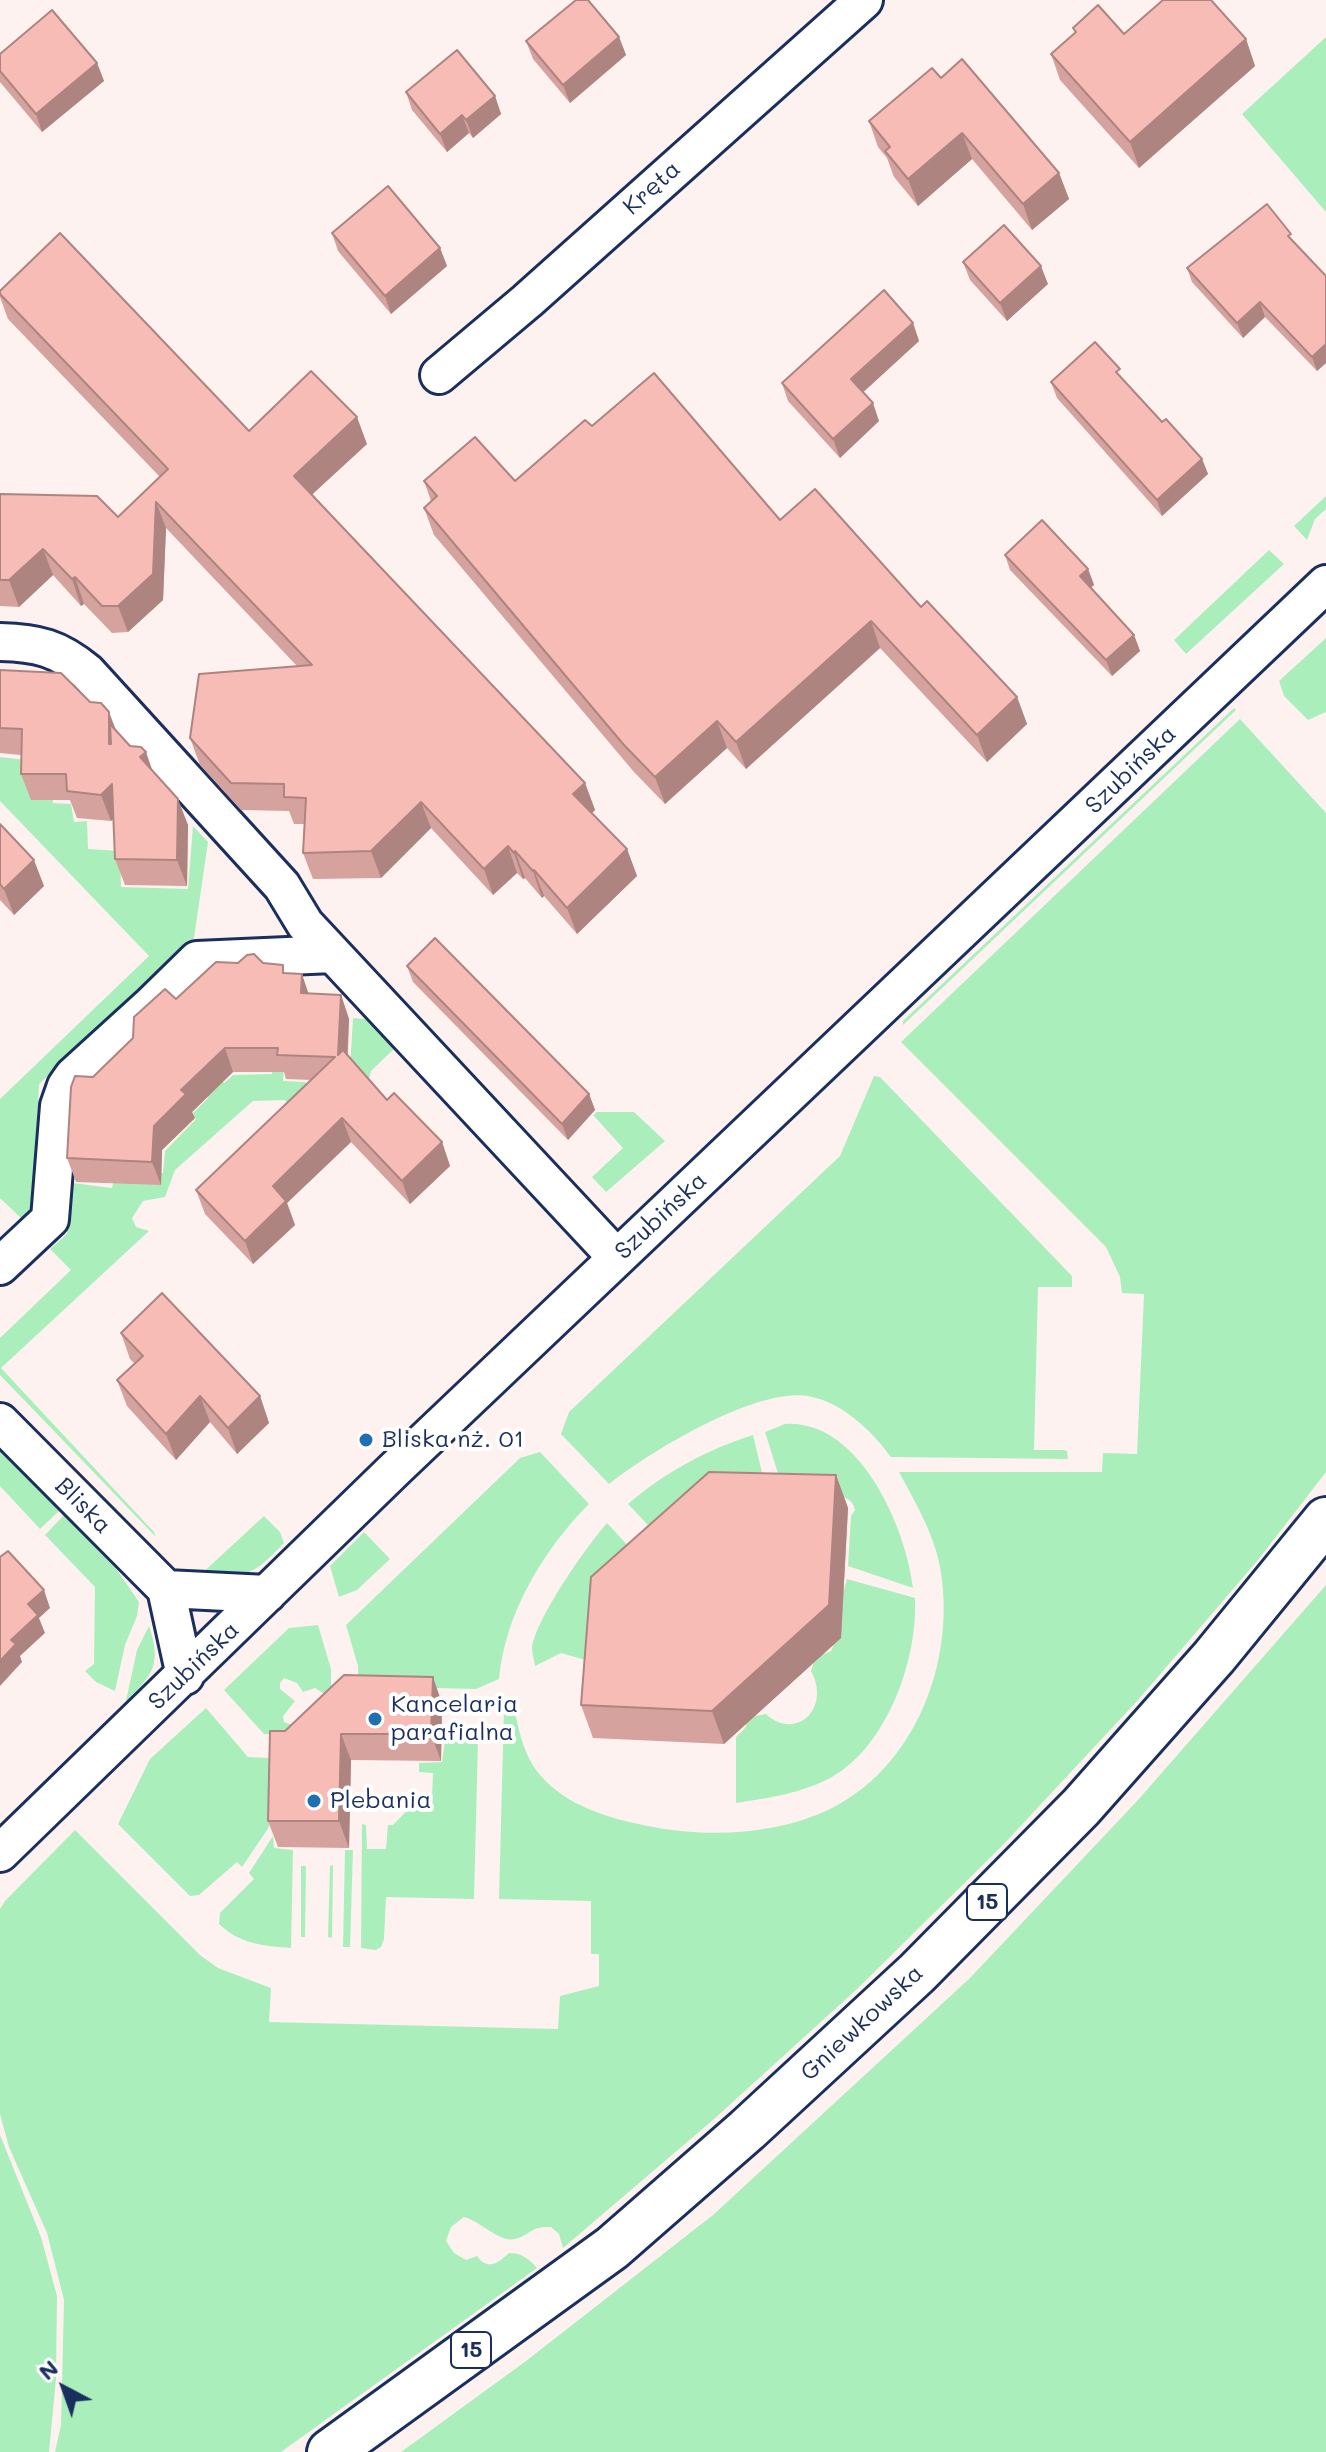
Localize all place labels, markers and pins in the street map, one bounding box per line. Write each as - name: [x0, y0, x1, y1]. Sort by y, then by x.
- place label: Bliska nż. 01: [382, 1426, 524, 1454]
- marker: Bliska nż. 01: [357, 1431, 375, 1449]
- place label: Kancelaria parafialna: [391, 1691, 518, 1747]
- marker: Kancelaria parafialna: [366, 1710, 384, 1728]
- place label: Plebania: [330, 1787, 431, 1815]
- marker: Plebania: [305, 1792, 323, 1810]

